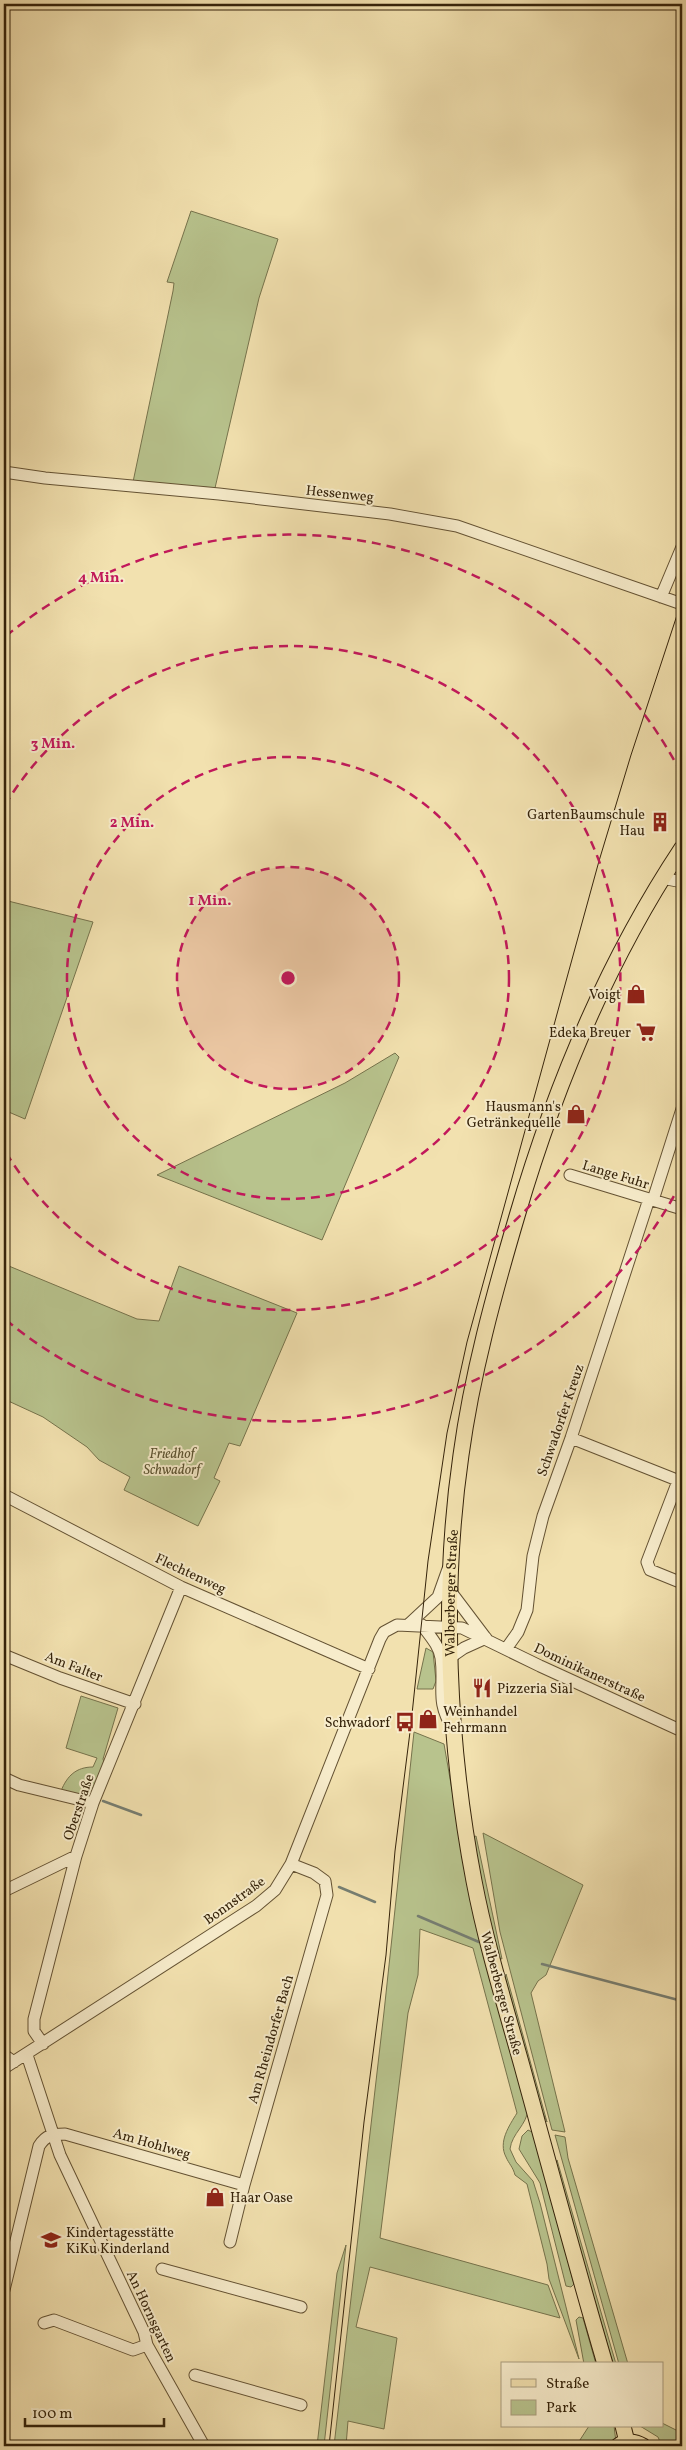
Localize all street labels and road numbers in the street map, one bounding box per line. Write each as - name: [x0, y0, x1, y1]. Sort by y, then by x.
- street label: Hessenweg: [305, 481, 375, 507]
- street label: Lange Fuhr: [580, 1156, 652, 1195]
- street label: Schwadorfer Kreuz: [533, 1362, 590, 1479]
- street label: Walberberger Straße: [441, 1528, 464, 1657]
- street label: Flechtenweg: [152, 1550, 229, 1599]
- street label: Dominikanerstraße: [530, 1639, 649, 1708]
- street label: Am Falter: [42, 1648, 105, 1687]
- street label: Oberstraße: [59, 1771, 100, 1843]
- street label: Bonnstraße: [200, 1872, 270, 1930]
- street label: Walberberger Straße: [475, 1929, 526, 2058]
- street label: Am Rheindorfer Bach: [244, 1973, 299, 2106]
- street label: Am Hohlweg: [111, 2124, 193, 2165]
- street label: An Hornsgarten: [121, 2268, 180, 2366]

